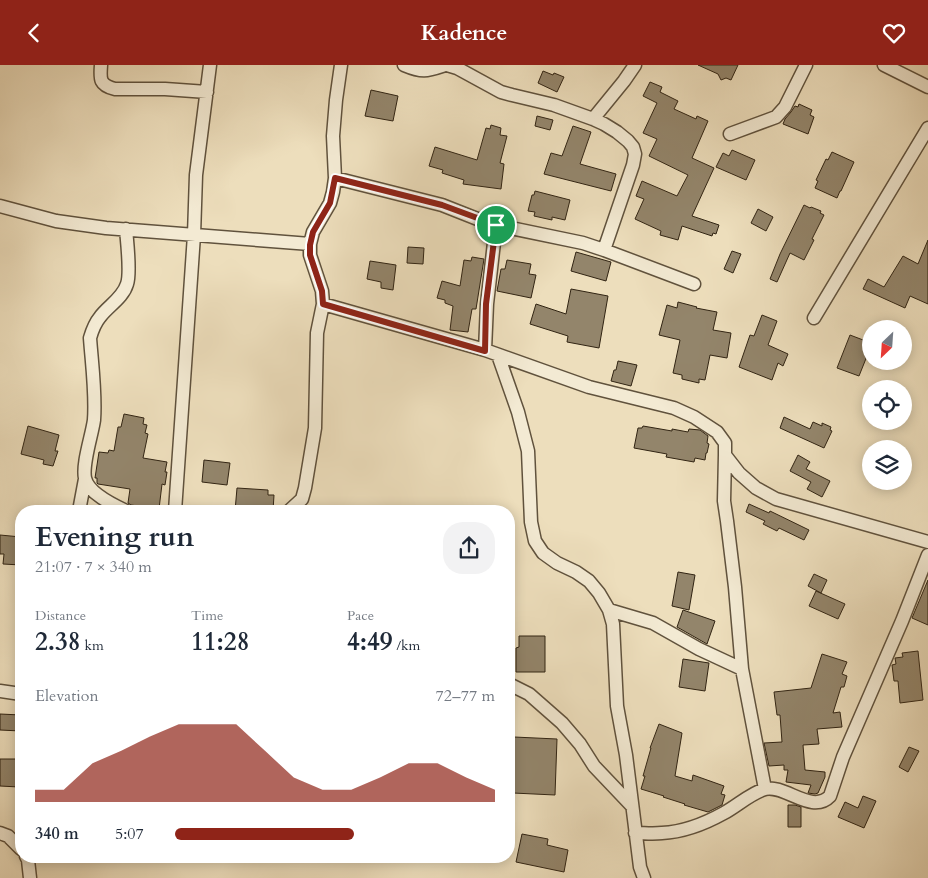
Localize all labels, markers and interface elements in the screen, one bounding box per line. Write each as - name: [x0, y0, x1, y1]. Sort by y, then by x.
- text: Kadence: [421, 18, 507, 48]
- icon: back: [20, 19, 48, 47]
- icon: heart: [880, 19, 908, 47]
- pin: [475, 204, 517, 246]
- icon: arrive: [482, 211, 510, 239]
- north arrow: [862, 320, 912, 370]
- map controls: [862, 320, 912, 490]
- button: locate: [862, 380, 912, 430]
- button: layers: [862, 440, 912, 490]
- text: Evening run: [35, 518, 194, 556]
- button: share: [443, 522, 495, 574]
- text: 21:07 · 7 × 340 m: [35, 556, 152, 578]
- text: Distance: [35, 606, 86, 625]
- text: Time: [191, 606, 223, 625]
- text: Pace: [347, 606, 374, 625]
- text: 2.38: [35, 625, 81, 659]
- text: 11:28: [191, 625, 249, 659]
- text: 4:49: [347, 625, 393, 659]
- text: km: [81, 636, 104, 655]
- text: /km: [393, 636, 420, 655]
- text: Elevation: [35, 685, 99, 707]
- text: 72–77 m: [436, 685, 495, 707]
- text: 340 m: [35, 823, 79, 845]
- text: 5:07: [115, 823, 144, 845]

